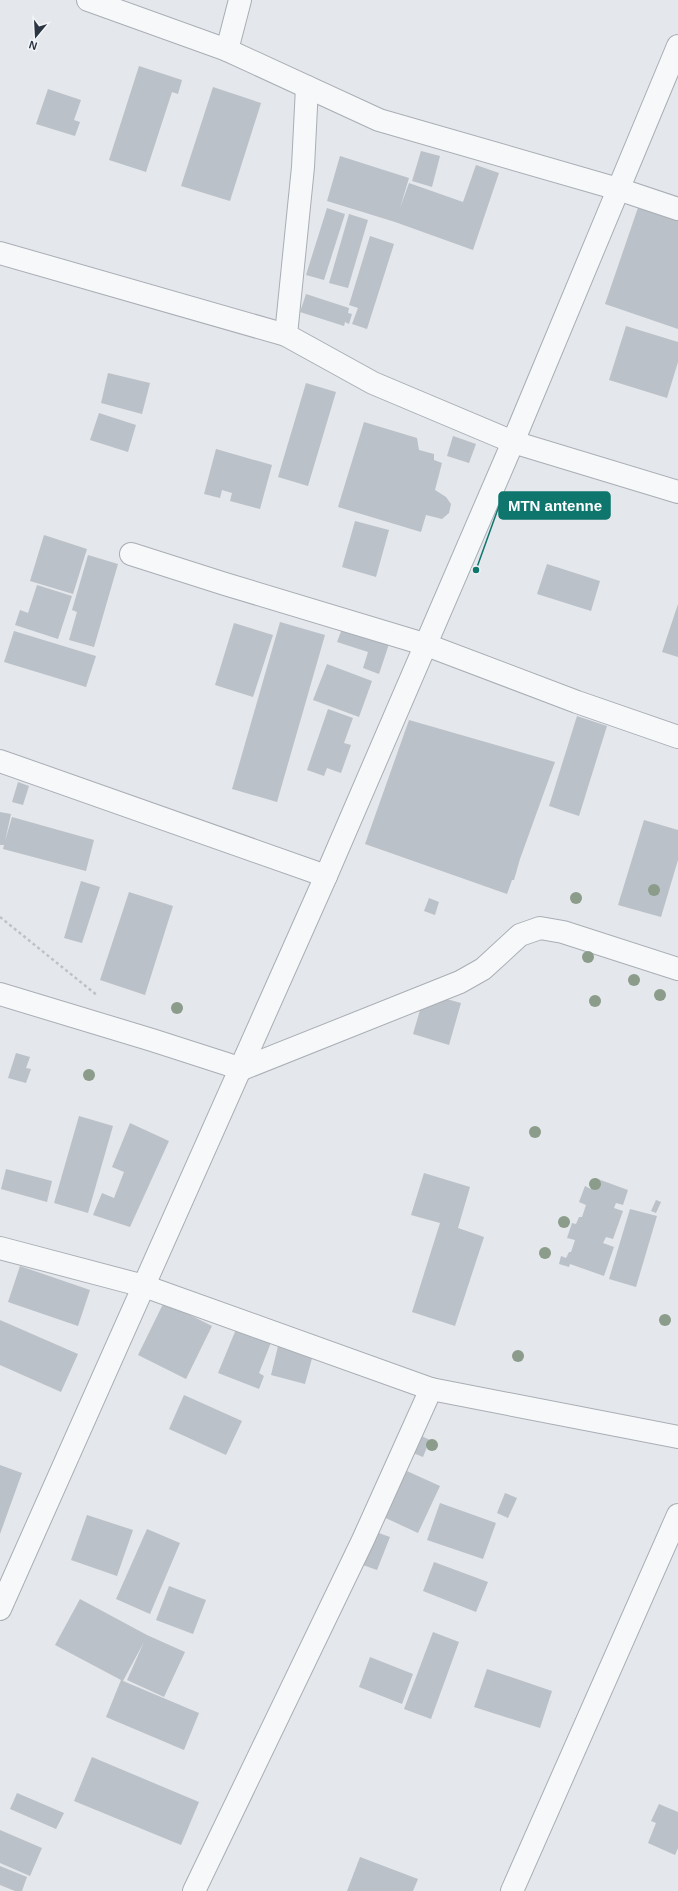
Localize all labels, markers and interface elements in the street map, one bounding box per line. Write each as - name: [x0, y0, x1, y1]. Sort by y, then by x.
- north arrow: [16, 16, 56, 56]
- text: N: [27, 39, 39, 52]
- callout: MTN antenne: [499, 492, 610, 519]
- text: MTN antenne: [508, 497, 602, 514]

